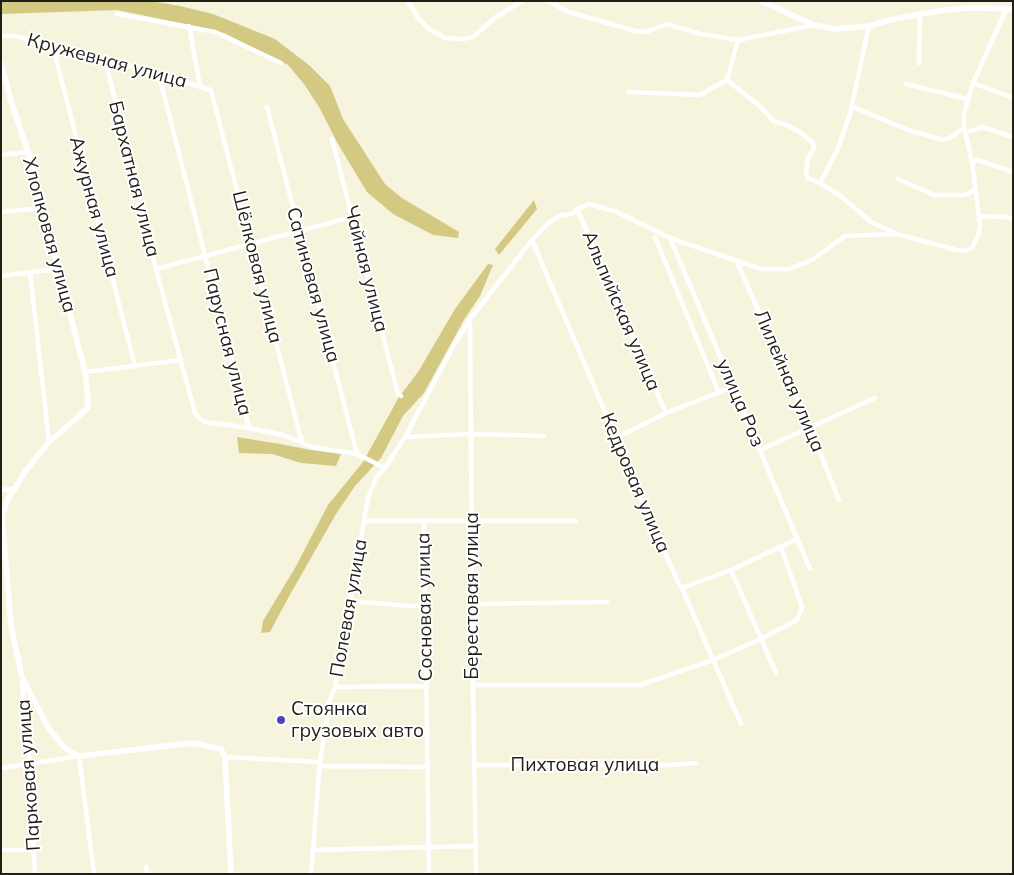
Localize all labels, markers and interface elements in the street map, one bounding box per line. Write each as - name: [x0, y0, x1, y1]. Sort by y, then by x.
- street label: Кружевная улица: [25, 29, 189, 93]
- street label: Бархатная улица: [104, 99, 164, 259]
- street label: Ажурная улица: [64, 134, 124, 280]
- street label: Хлопковая улица: [17, 155, 81, 315]
- street label: Шёлковая улица: [227, 188, 287, 346]
- street label: Чайная улица: [339, 203, 393, 335]
- street label: Сатиновая улица: [281, 205, 345, 365]
- street label: Альпийская улица: [577, 228, 665, 394]
- street label: Парусная улица: [198, 266, 256, 418]
- street label: Лилейная улица: [749, 306, 829, 456]
- street label: улица Роз: [711, 356, 769, 450]
- street label: Кедровая улица: [595, 410, 675, 556]
- street label: Берестовая улица: [461, 512, 483, 680]
- street label: Сосновая улица: [412, 532, 438, 682]
- street label: Полевая улица: [326, 537, 372, 679]
- street label: Парковая улица: [12, 698, 46, 852]
- place label: Стоянка грузовых авто: [291, 698, 424, 742]
- marker: Стоянка грузовых авто: [275, 714, 287, 726]
- street label: Пихтовая улица: [511, 754, 659, 776]

